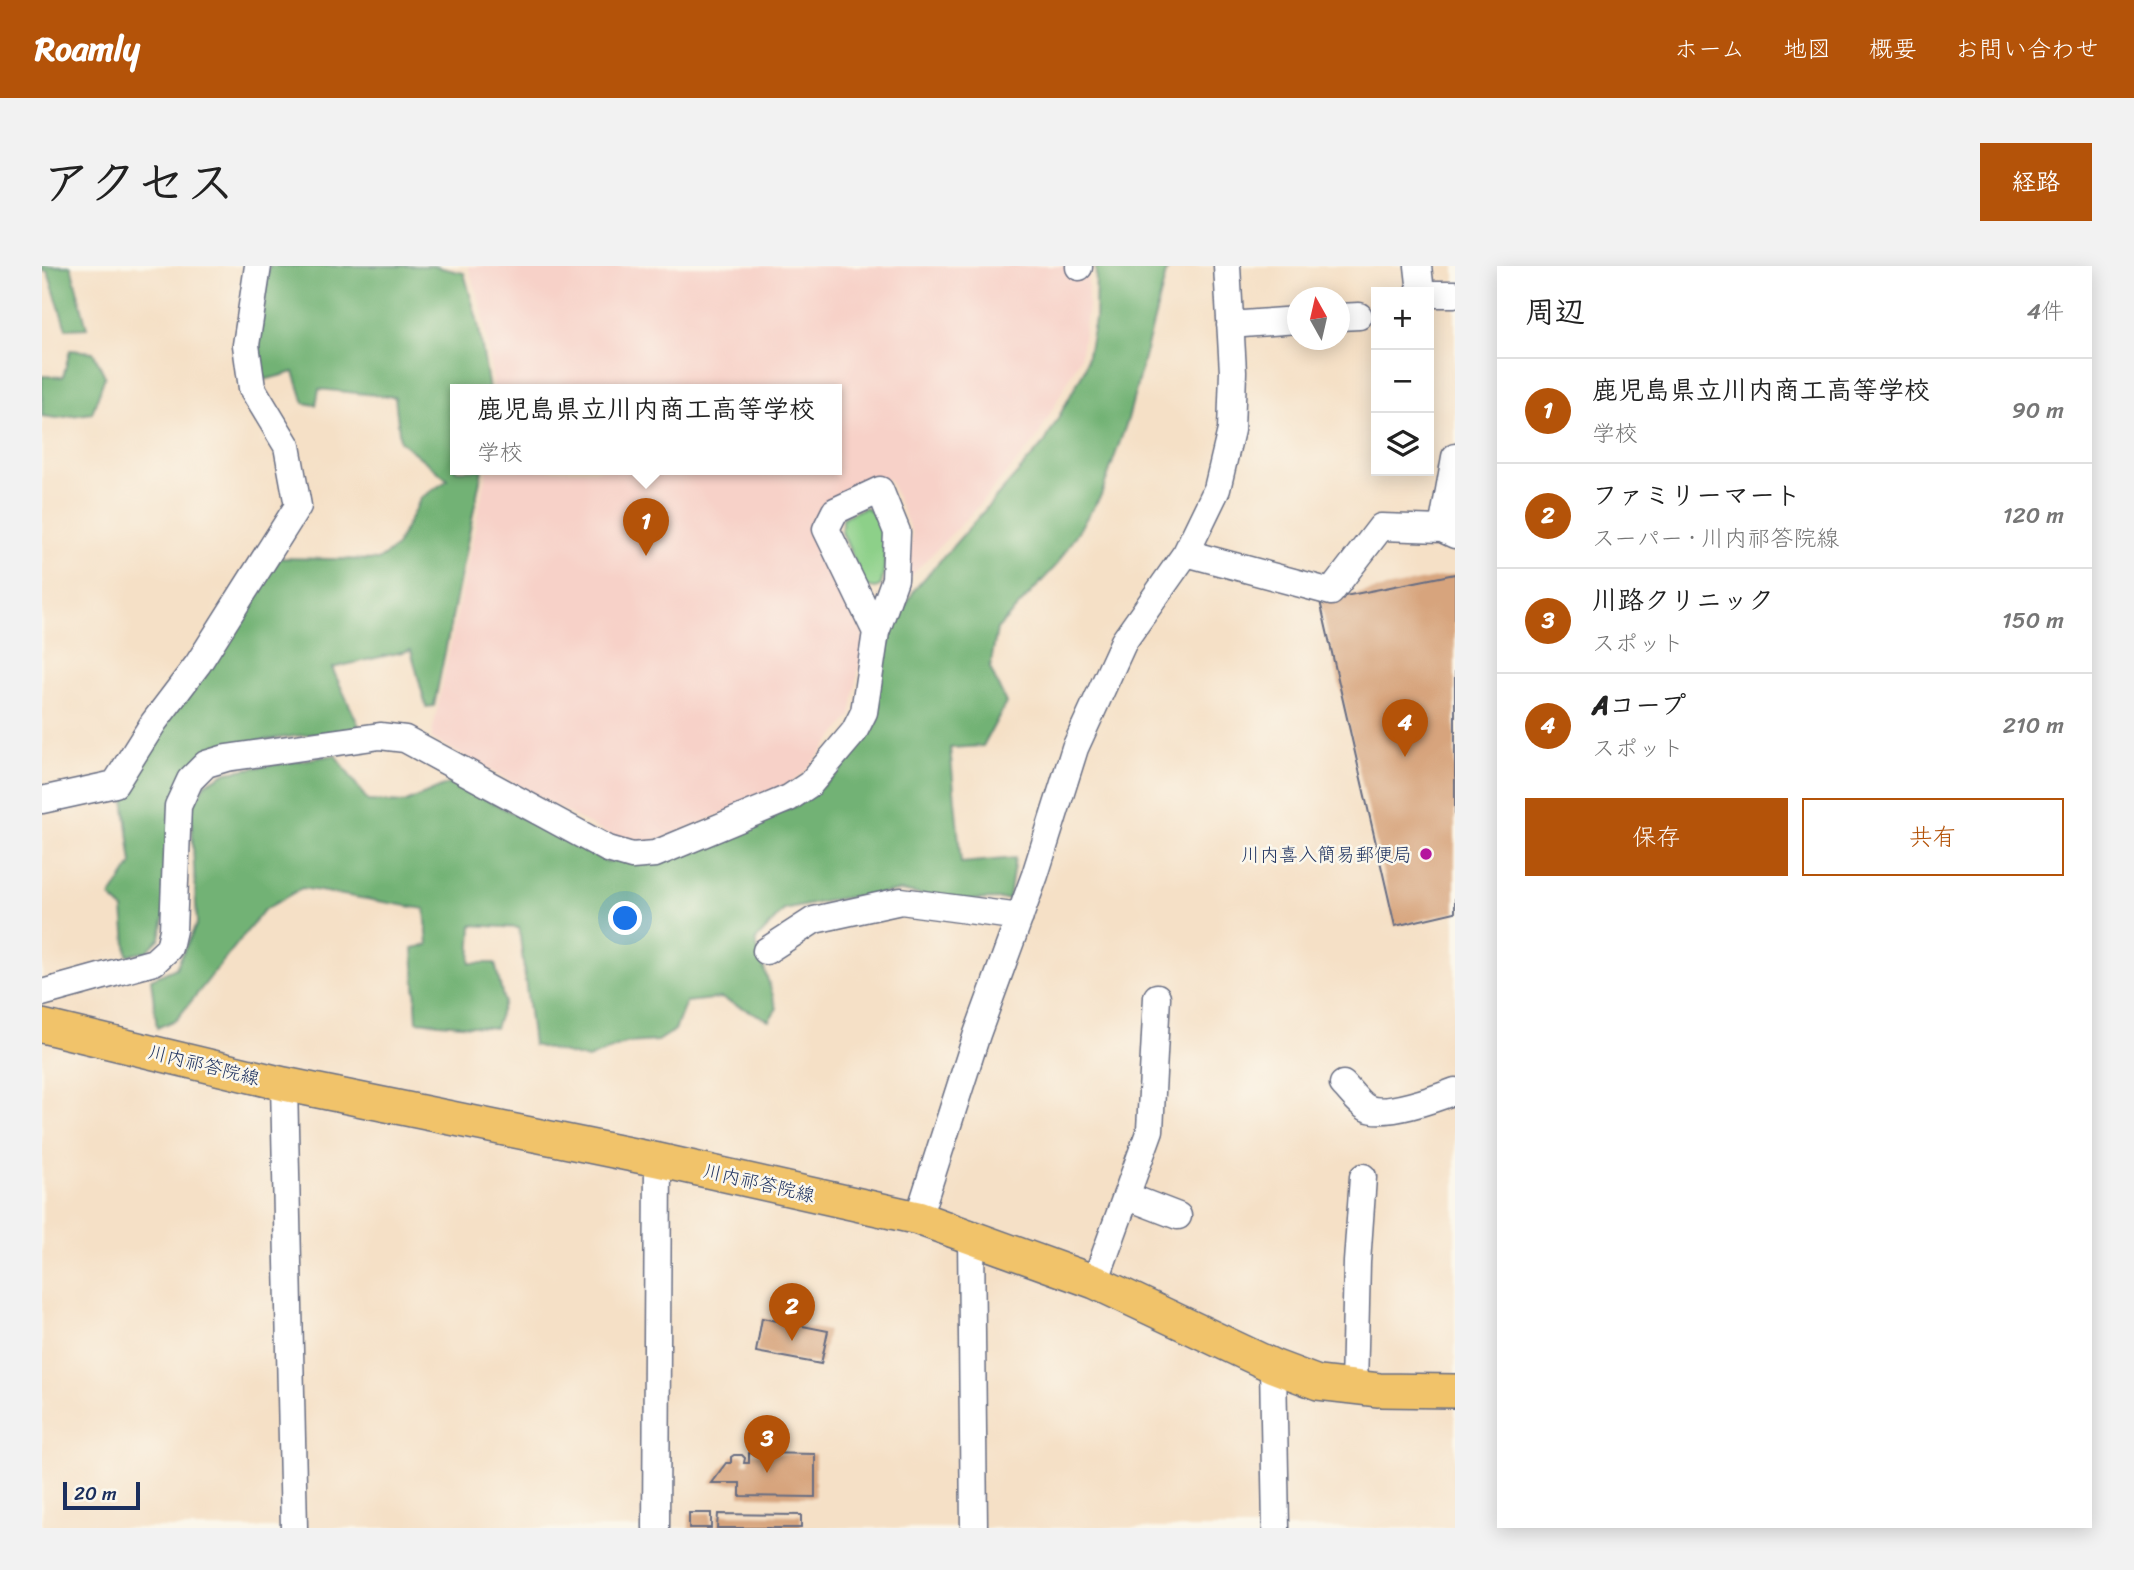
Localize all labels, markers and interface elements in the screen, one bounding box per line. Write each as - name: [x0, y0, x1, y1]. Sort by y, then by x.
- text: Roamly: [35, 20, 140, 78]
- text: ホーム: [1674, 28, 1745, 70]
- text: 地図: [1783, 28, 1831, 70]
- text: 概要: [1869, 28, 1917, 70]
- text: お問い合わせ: [1955, 28, 2099, 70]
- text: アクセス: [42, 139, 235, 226]
- button: 経路: [1980, 143, 2092, 221]
- text: 周辺: [1525, 285, 1585, 339]
- north arrow: [1287, 287, 1350, 350]
- map controls: [1371, 287, 1434, 476]
- button: +: [1371, 287, 1434, 350]
- text: 4件: [2027, 291, 2064, 332]
- button: −: [1371, 350, 1434, 413]
- text: 鹿児島県立川内商工高等学校: [1592, 367, 1930, 413]
- popup: [450, 384, 842, 475]
- text: 鹿児島県立川内商工高等学校: [477, 386, 815, 432]
- text: 1: [1543, 390, 1553, 431]
- text: 90 m: [2012, 390, 2064, 431]
- button: layers: [1371, 413, 1434, 476]
- text: 学校: [1592, 413, 1638, 454]
- text: 学校: [477, 432, 523, 473]
- text: ファミリーマート: [1592, 472, 1801, 518]
- text: 2: [1541, 495, 1555, 536]
- text: 120 m: [2003, 495, 2064, 536]
- pin: 1: [623, 498, 669, 556]
- text: スーパー · 川内祁答院線: [1592, 518, 1839, 559]
- text: 川路クリニック: [1592, 577, 1774, 623]
- text: 3: [1542, 600, 1554, 641]
- text: 150 m: [2002, 600, 2064, 641]
- text: スポット: [1592, 623, 1684, 664]
- text: Aコープ: [1592, 682, 1686, 728]
- pin: 4: [1382, 699, 1428, 757]
- text: 4: [1541, 705, 1555, 746]
- text: 210 m: [2003, 705, 2064, 746]
- text: スポット: [1592, 728, 1684, 769]
- button: 保存: [1525, 798, 1788, 876]
- button: 共有: [1802, 798, 2064, 876]
- place label: 川内喜入簡易郵便局: [1241, 838, 1412, 871]
- marker: 川内喜入簡易郵便局: [1418, 846, 1434, 862]
- your location: [608, 901, 642, 935]
- street label: 川内祁答院線: [145, 1035, 263, 1095]
- street label: 川内祁答院線: [700, 1154, 818, 1212]
- pin: 2: [769, 1283, 815, 1341]
- pin: 3: [744, 1415, 790, 1473]
- text: 20 m: [74, 1477, 117, 1510]
- scale bar: [63, 1479, 140, 1511]

